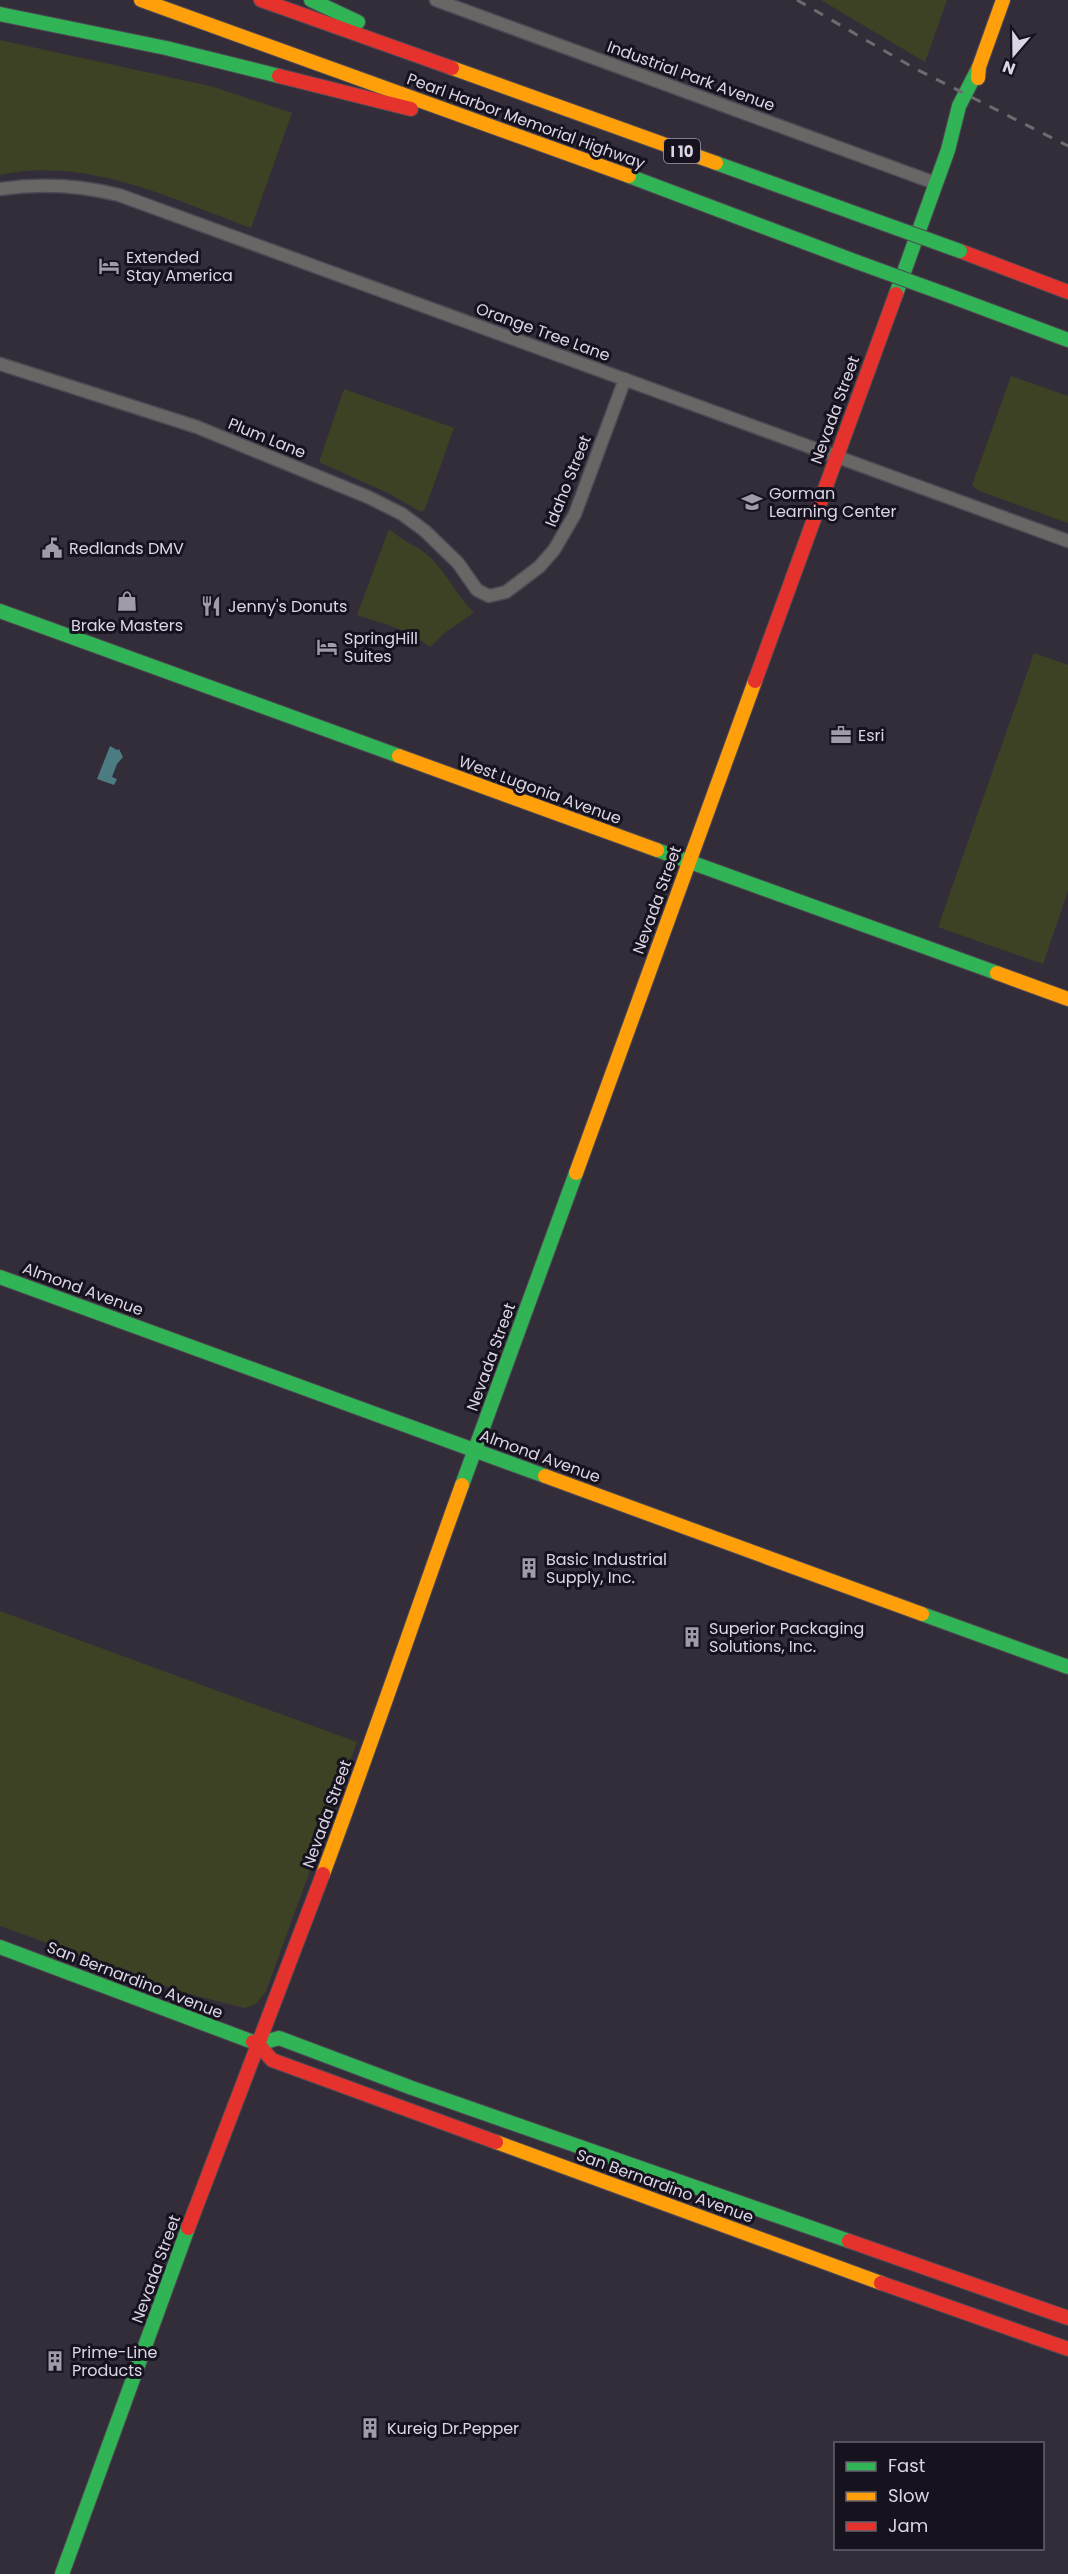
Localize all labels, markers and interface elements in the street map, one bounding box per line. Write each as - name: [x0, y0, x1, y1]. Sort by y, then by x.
- north arrow: [984, 24, 1044, 84]
- street label: Industrial Park Avenue: [604, 35, 778, 117]
- text: N: [999, 55, 1019, 80]
- street label: Pearl Harbor Memorial Highway: [404, 67, 648, 175]
- road number: I 10: [664, 139, 700, 163]
- place label: Extended Stay America: [126, 246, 233, 287]
- hotel icon: Extended Stay America: [97, 254, 121, 278]
- street label: Orange Tree Lane: [473, 297, 613, 367]
- street label: Nevada Street: [805, 352, 865, 467]
- street label: Plum Lane: [225, 412, 309, 464]
- street label: Idaho Street: [539, 431, 597, 530]
- place label: Gorman Learning Center: [769, 482, 896, 523]
- school or university icon: Gorman Learning Center: [740, 490, 764, 514]
- public building icon: Redlands DMV: [40, 536, 64, 560]
- place label: Redlands DMV: [69, 537, 184, 560]
- shop icon: Brake Masters: [115, 589, 139, 613]
- restaurant icon: Jenny's Donuts: [199, 594, 223, 618]
- place label: Jenny's Donuts: [228, 595, 347, 618]
- place label: Brake Masters: [71, 614, 183, 637]
- place label: SpringHill Suites: [344, 627, 418, 668]
- hotel icon: SpringHill Suites: [315, 635, 339, 659]
- office icon: Esri: [829, 723, 853, 747]
- place label: Esri: [858, 724, 884, 747]
- street label: West Lugonia Avenue: [455, 750, 625, 830]
- street label: Nevada Street: [627, 842, 687, 957]
- street label: Almond Avenue: [19, 1256, 147, 1322]
- street label: Nevada Street: [461, 1299, 521, 1414]
- street label: Almond Avenue: [476, 1423, 604, 1489]
- place label: Basic Industrial Supply, Inc.: [546, 1548, 667, 1589]
- building icon: Basic Industrial Supply, Inc.: [517, 1556, 541, 1580]
- place label: Superior Packaging Solutions, Inc.: [709, 1617, 864, 1658]
- building icon: Superior Packaging Solutions, Inc.: [680, 1625, 704, 1649]
- street label: Nevada Street: [297, 1756, 357, 1871]
- street label: San Bernardino Avenue: [44, 1936, 226, 2024]
- street label: San Bernardino Avenue: [573, 2143, 757, 2229]
- street label: Nevada Street: [126, 2211, 186, 2326]
- place label: Prime-Line Products: [72, 2341, 157, 2382]
- building icon: Prime-Line Products: [43, 2349, 67, 2373]
- building icon: Kureig Dr.Pepper: [358, 2416, 382, 2440]
- place label: Kureig Dr.Pepper: [387, 2417, 519, 2440]
- legend: [834, 2442, 1044, 2550]
- text: Fast: [888, 2453, 925, 2478]
- text: Slow: [888, 2483, 930, 2508]
- text: Jam: [888, 2513, 928, 2538]

